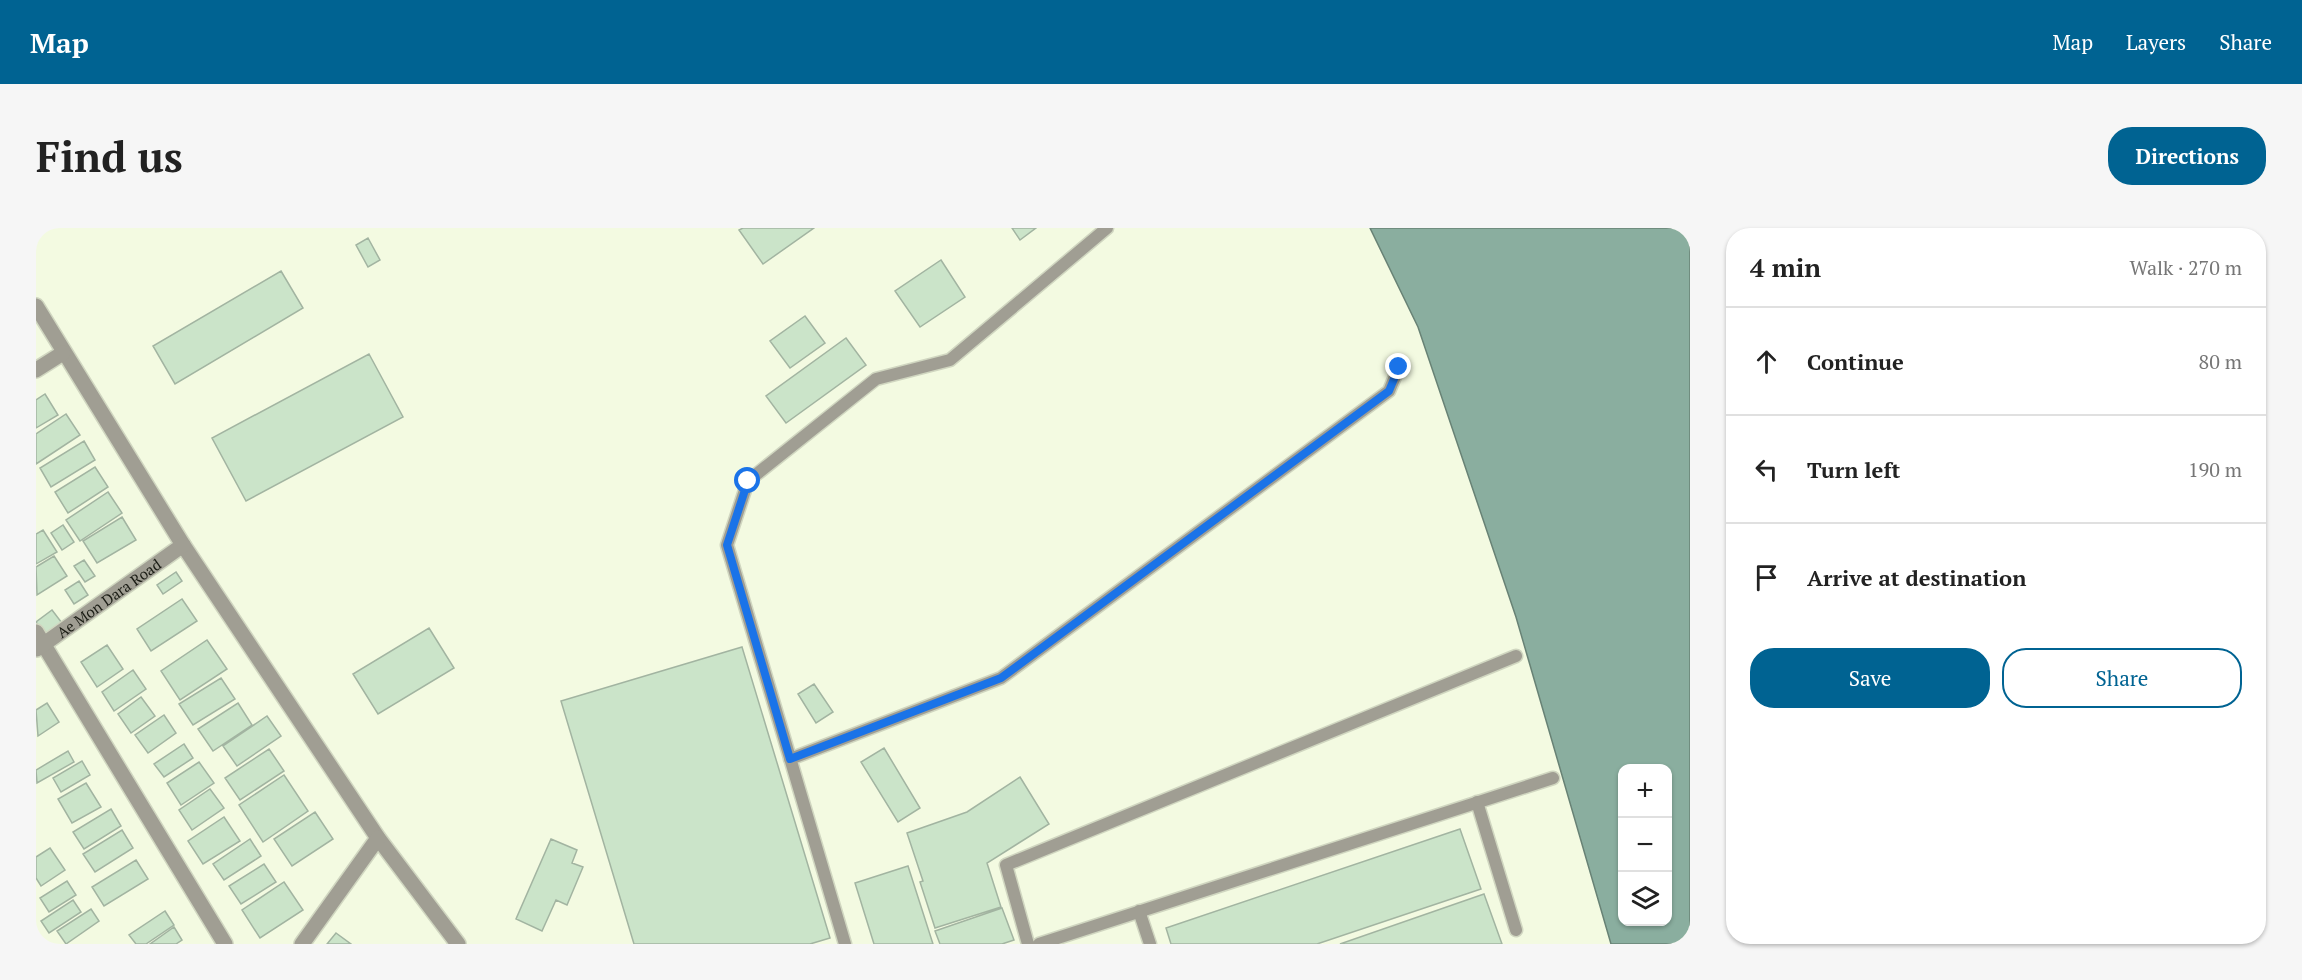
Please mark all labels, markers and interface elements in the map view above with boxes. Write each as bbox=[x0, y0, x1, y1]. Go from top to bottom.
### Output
text: Map bbox=[30, 24, 89, 61]
text: Map bbox=[2052, 28, 2093, 56]
text: Layers bbox=[2126, 28, 2186, 56]
text: Share bbox=[2219, 28, 2272, 56]
button: Directions bbox=[2108, 127, 2266, 185]
text: Find us bbox=[36, 128, 183, 184]
text: 4 min bbox=[1750, 250, 1821, 284]
text: Walk · 270 m bbox=[2130, 254, 2242, 281]
icon: ahead bbox=[1750, 345, 1783, 378]
text: Continue bbox=[1807, 347, 1904, 376]
text: 80 m bbox=[2199, 348, 2242, 375]
route end bbox=[1385, 353, 1411, 379]
icon: left bbox=[1750, 453, 1783, 486]
text: Turn left bbox=[1807, 455, 1900, 484]
text: 190 m bbox=[2188, 456, 2242, 483]
route start bbox=[734, 467, 760, 493]
street label: Ae Mon Dara Road bbox=[53, 554, 165, 642]
icon: arrive bbox=[1750, 561, 1783, 594]
text: Arrive at destination bbox=[1807, 563, 2026, 592]
button: Save bbox=[1750, 648, 1990, 708]
button: Share bbox=[2002, 648, 2242, 708]
map controls bbox=[1618, 764, 1672, 926]
button: + bbox=[1618, 764, 1672, 818]
button: − bbox=[1618, 818, 1672, 872]
button: layers bbox=[1618, 872, 1672, 926]

